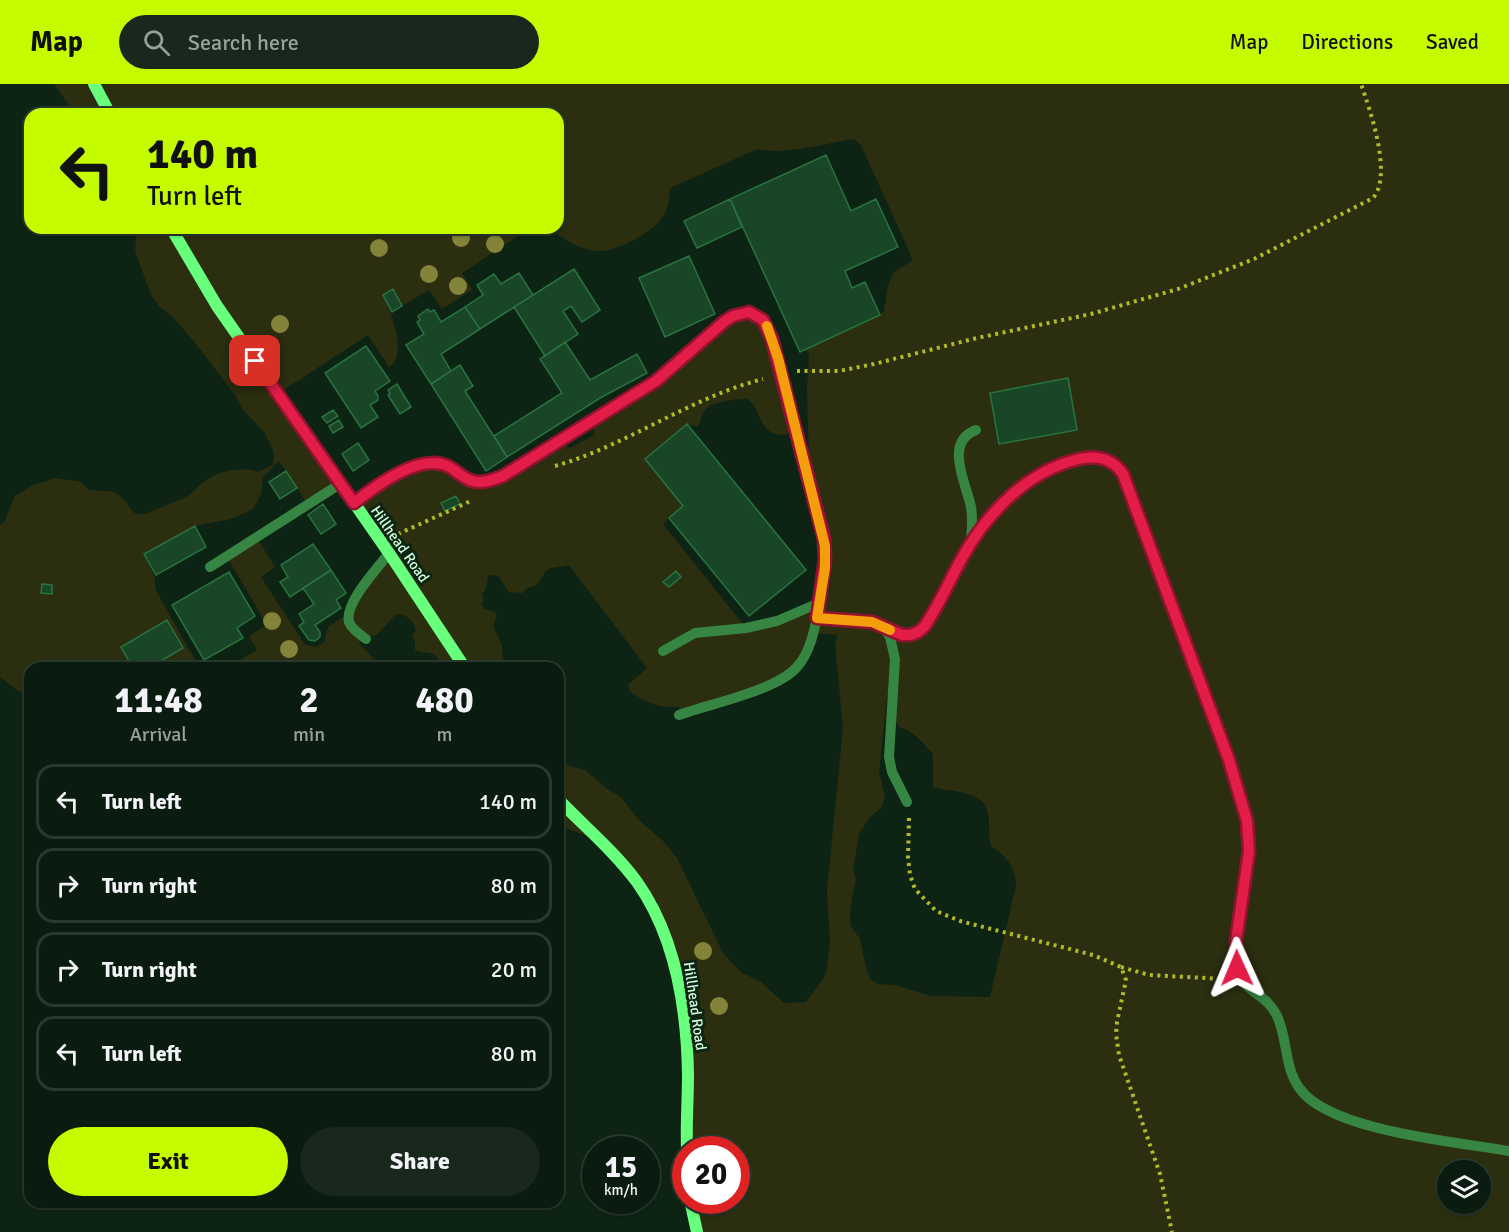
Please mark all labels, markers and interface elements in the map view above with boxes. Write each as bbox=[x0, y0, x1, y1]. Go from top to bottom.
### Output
search box bbox=[119, 15, 539, 69]
text: Map bbox=[30, 25, 83, 59]
icon: search bbox=[140, 26, 173, 59]
text: Search here bbox=[188, 29, 299, 56]
text: Map bbox=[1230, 29, 1268, 55]
text: Directions bbox=[1301, 29, 1393, 55]
text: Saved bbox=[1426, 29, 1479, 55]
text: 140 m bbox=[147, 129, 258, 180]
icon: left bbox=[48, 132, 126, 210]
text: Turn left bbox=[147, 180, 242, 213]
pin bbox=[229, 335, 280, 386]
icon: arrive bbox=[238, 344, 271, 377]
street label: Hillhead Road bbox=[367, 502, 433, 586]
text: 11:48 bbox=[114, 678, 203, 723]
text: 2 bbox=[299, 678, 319, 723]
text: 480 bbox=[415, 678, 474, 723]
text: Arrival bbox=[130, 722, 187, 747]
text: min bbox=[293, 722, 325, 747]
text: m bbox=[437, 722, 453, 747]
icon: left bbox=[51, 785, 84, 818]
text: Turn left bbox=[102, 788, 182, 815]
text: 140 m bbox=[479, 788, 537, 815]
icon: right bbox=[51, 869, 84, 902]
text: Turn right bbox=[102, 872, 197, 899]
text: 80 m bbox=[491, 872, 537, 899]
position arrow bbox=[1205, 936, 1269, 1000]
icon: right bbox=[51, 953, 84, 986]
text: Turn right bbox=[102, 956, 197, 983]
text: 20 m bbox=[491, 956, 537, 983]
street label: Hillhead Road bbox=[680, 960, 710, 1052]
icon: left bbox=[51, 1037, 84, 1070]
text: Turn left bbox=[102, 1040, 182, 1067]
text: 80 m bbox=[491, 1040, 537, 1067]
button: Exit bbox=[48, 1127, 288, 1196]
button: Share bbox=[300, 1127, 540, 1196]
speed limit sign: 20 bbox=[672, 1136, 750, 1214]
text: 15 bbox=[605, 1149, 637, 1186]
map controls bbox=[1437, 1160, 1491, 1214]
button: layers bbox=[1437, 1160, 1491, 1214]
text: km/h bbox=[604, 1181, 638, 1199]

